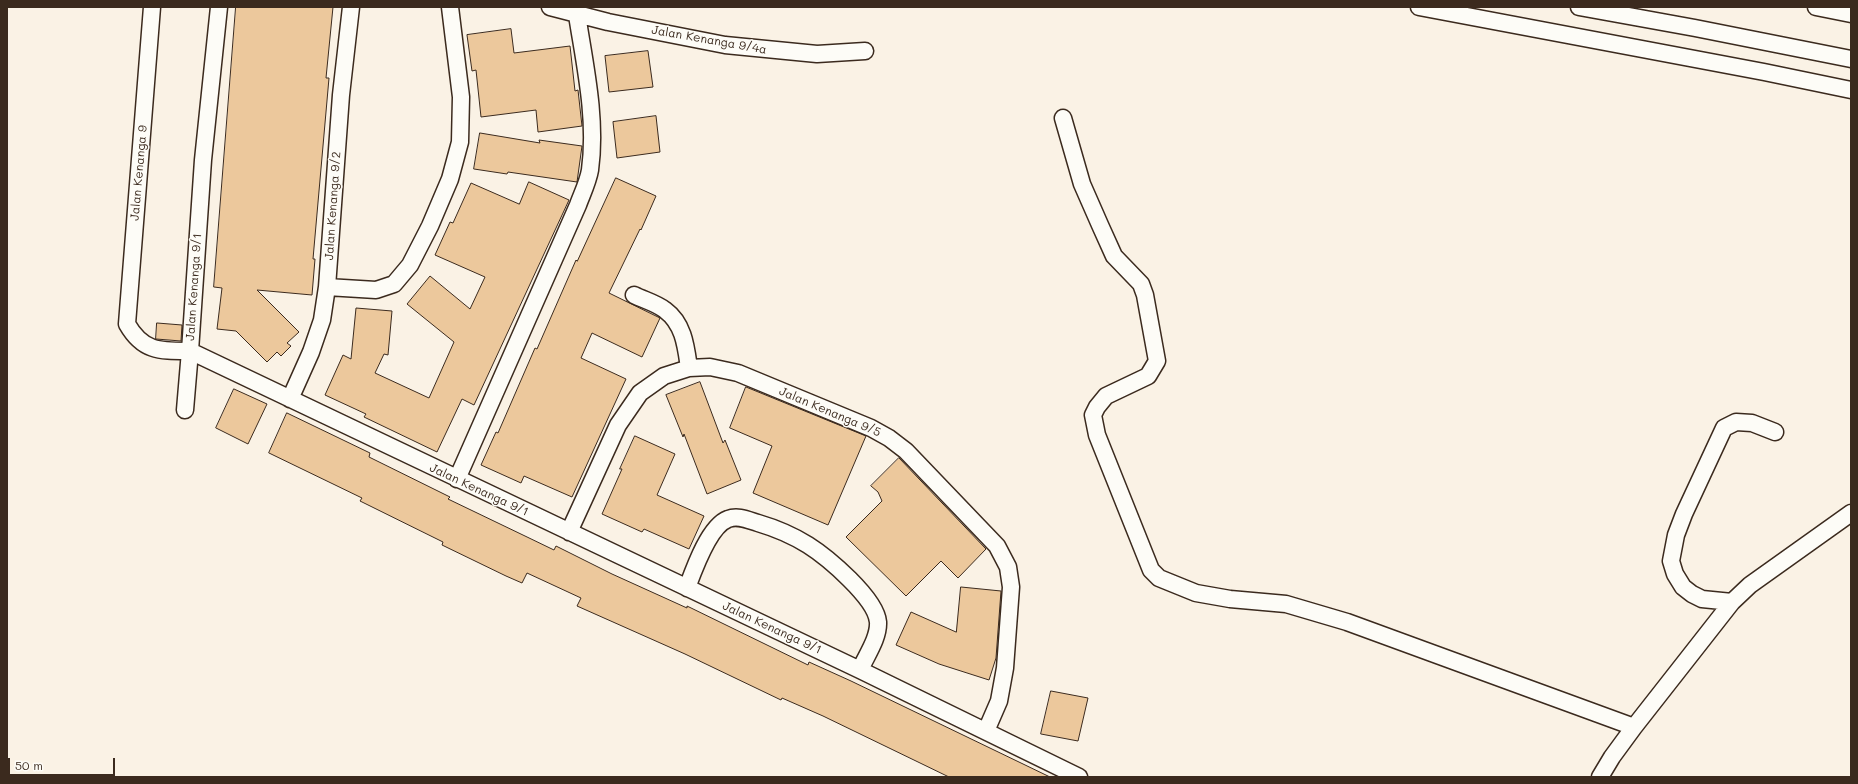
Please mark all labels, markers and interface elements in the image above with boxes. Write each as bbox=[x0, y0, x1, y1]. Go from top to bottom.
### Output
street label: Jalan Kenanga 9/4a bbox=[650, 23, 768, 57]
street label: Jalan Kenanga 9 bbox=[128, 125, 150, 221]
street label: Jalan Kenanga 9/2 bbox=[322, 151, 344, 261]
street label: Jalan Kenanga 9/1 bbox=[183, 233, 205, 341]
street label: Jalan Kenanga 9/5 bbox=[777, 384, 883, 440]
street label: Jalan Kenanga 9/1 bbox=[427, 461, 531, 519]
street label: Jalan Kenanga 9/1 bbox=[720, 599, 824, 657]
scale bar bbox=[10, 750, 117, 776]
text: 50 m bbox=[15, 757, 43, 773]

